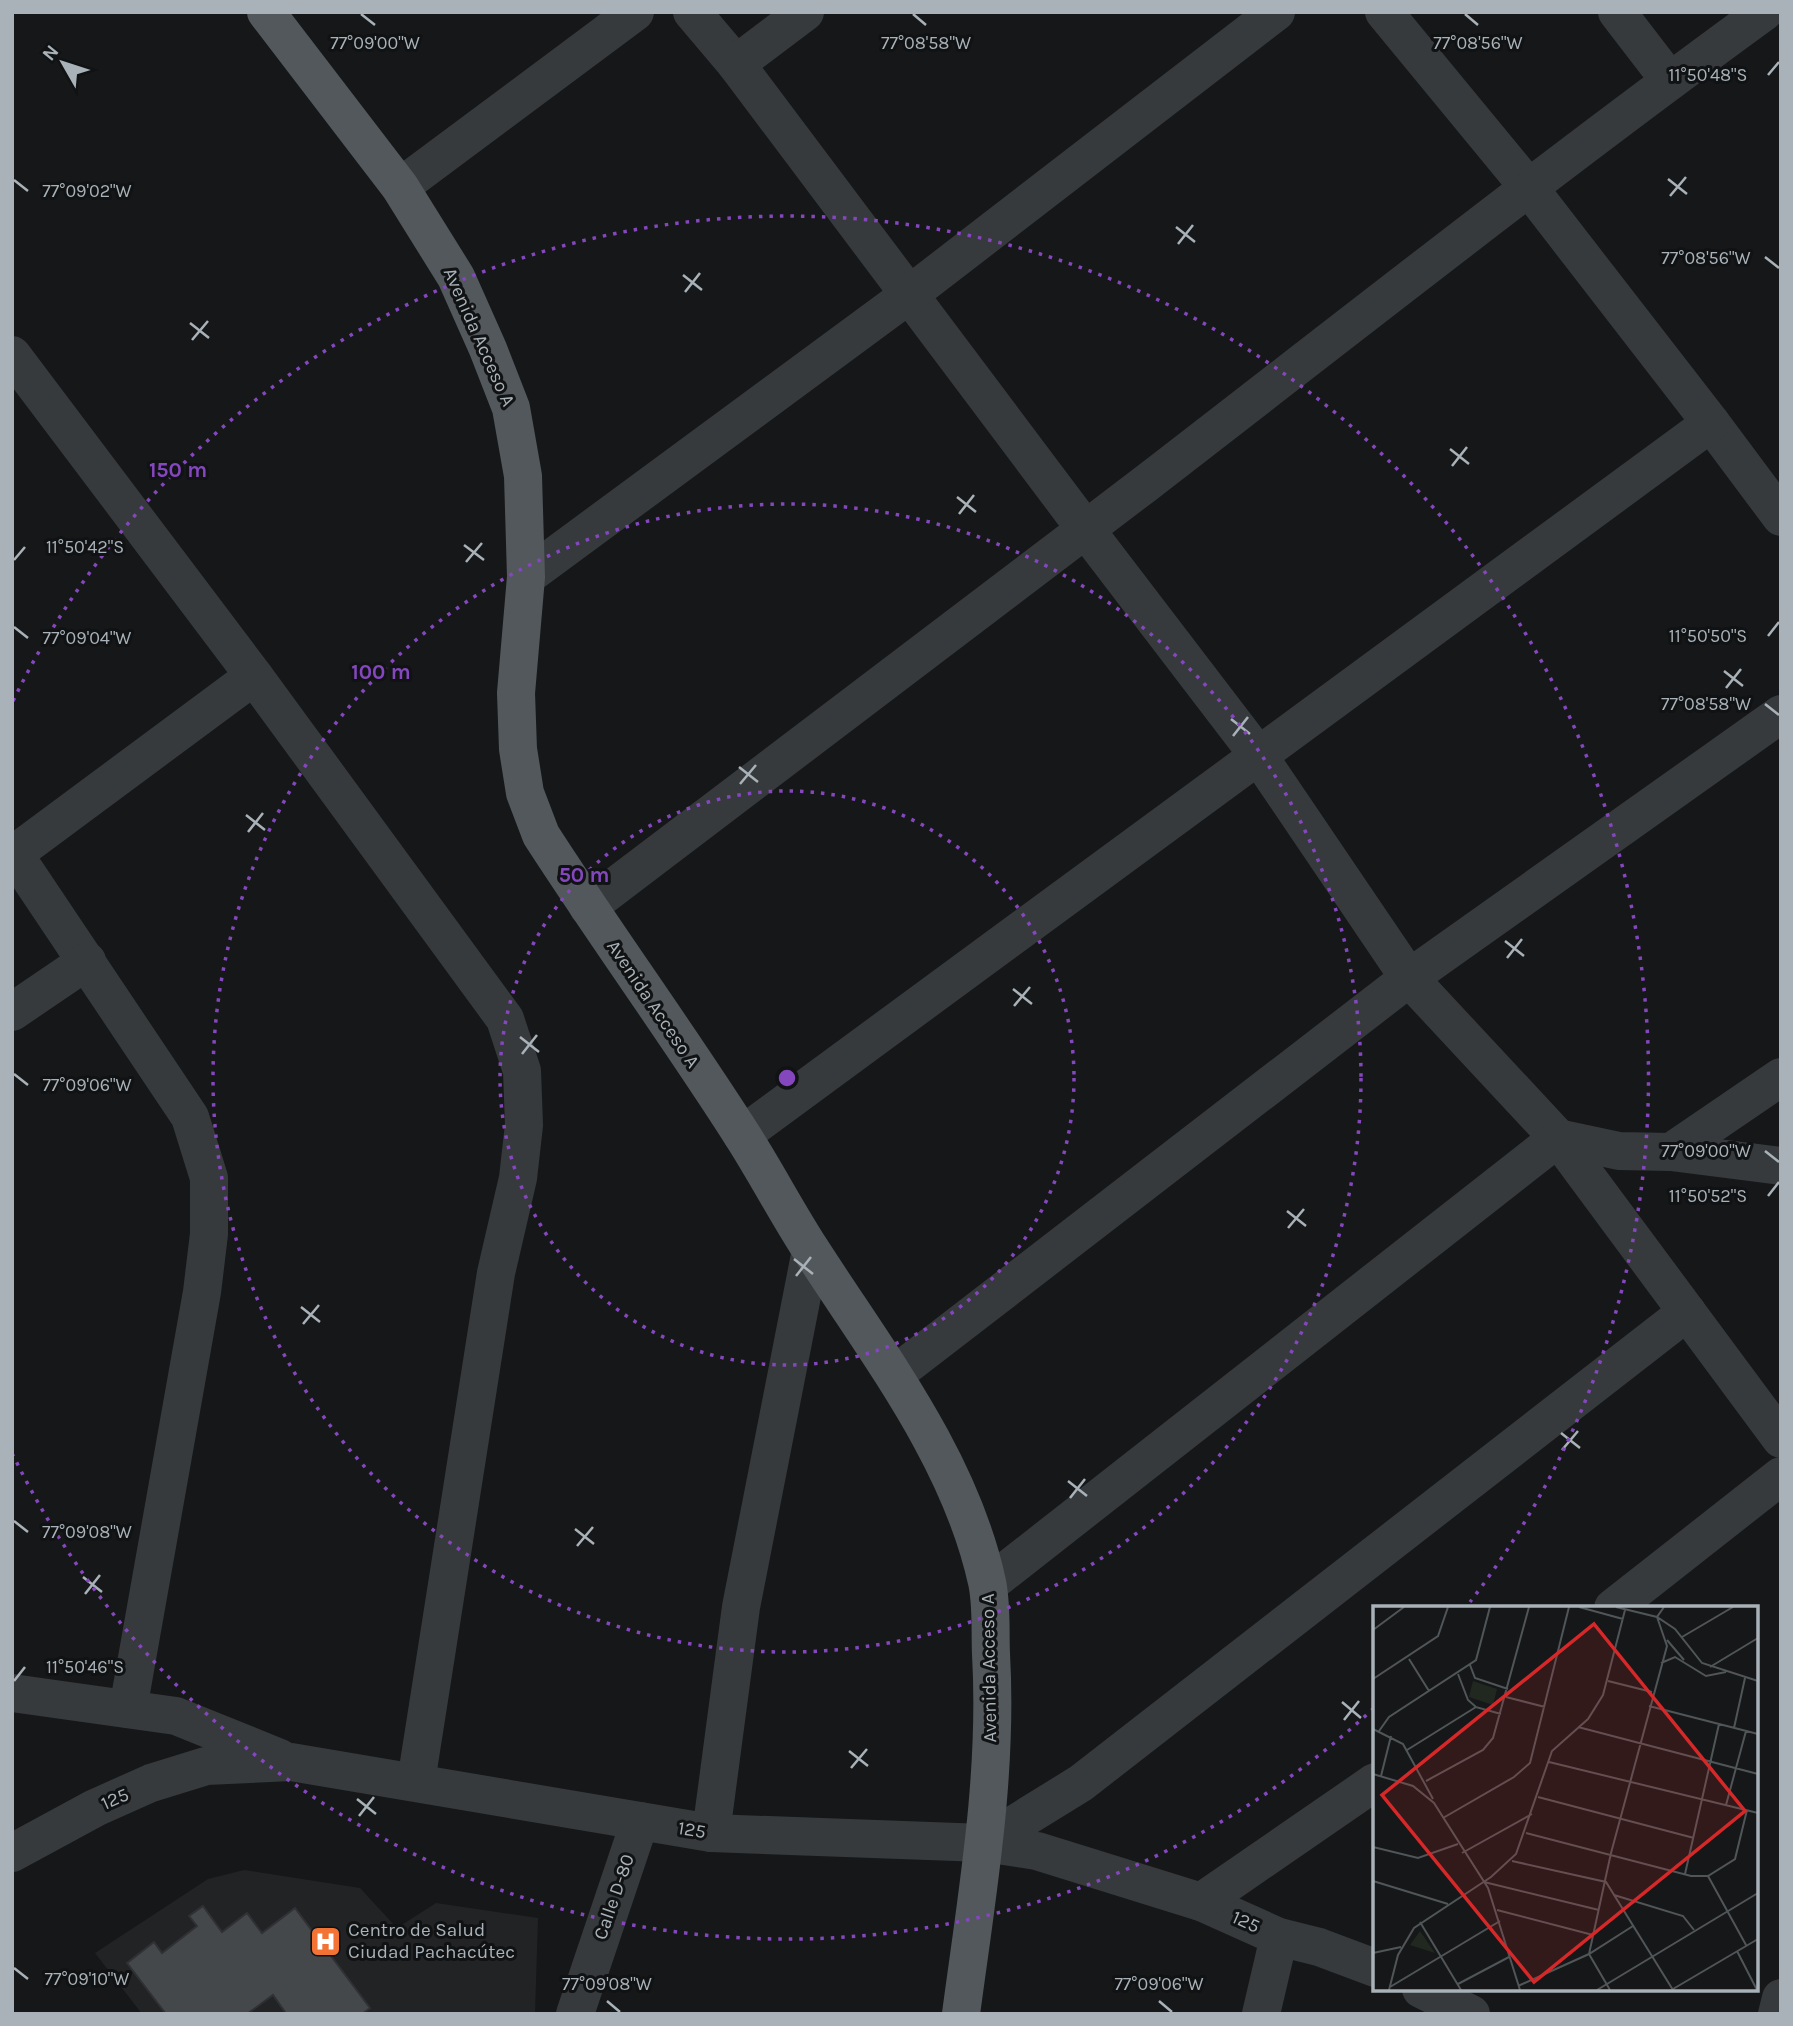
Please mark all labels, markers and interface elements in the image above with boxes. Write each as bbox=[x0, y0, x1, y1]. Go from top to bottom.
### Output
north arrow bbox=[28, 28, 98, 98]
text: 77°09'00"W bbox=[330, 32, 420, 54]
text: 77°08'58"W bbox=[881, 32, 971, 54]
text: 77°08'56"W bbox=[1433, 32, 1523, 54]
text: N bbox=[38, 41, 63, 65]
text: 11°50'48"S bbox=[1669, 64, 1747, 86]
text: 77°09'02"W bbox=[42, 180, 132, 202]
text: 77°08'56"W bbox=[1661, 247, 1751, 269]
street label: Avenida Acceso A bbox=[439, 264, 519, 410]
text: 150 m bbox=[149, 458, 207, 482]
text: 11°50'42"S bbox=[46, 536, 124, 558]
text: 11°50'50"S bbox=[1669, 625, 1747, 647]
text: 77°09'04"W bbox=[43, 627, 131, 649]
text: 100 m bbox=[351, 660, 411, 684]
text: 77°08'58"W bbox=[1661, 693, 1751, 715]
text: 50 m bbox=[559, 863, 609, 887]
street label: Avenida Acceso A bbox=[602, 936, 704, 1072]
centre of rings bbox=[775, 1066, 799, 1090]
text: 77°09'06"W bbox=[42, 1074, 132, 1096]
text: 77°09'00"W bbox=[1661, 1140, 1751, 1162]
text: 11°50'52"S bbox=[1669, 1185, 1747, 1207]
text: 77°09'08"W bbox=[42, 1521, 132, 1543]
street label: Avenida Acceso A bbox=[977, 1593, 1001, 1743]
inset map bbox=[1373, 1606, 1758, 1991]
text: 11°50'46"S bbox=[46, 1656, 124, 1678]
street label: 125 bbox=[98, 1783, 132, 1815]
street label: 125 bbox=[676, 1817, 708, 1843]
street label: Calle D-80 bbox=[589, 1851, 639, 1943]
street label: 125 bbox=[1229, 1906, 1263, 1938]
place label: Centro de Salud Ciudad Pachacútec bbox=[348, 1919, 515, 1963]
hospital icon: Centro de Salud Ciudad Pachacútec bbox=[308, 1924, 342, 1958]
text: 77°09'10"W bbox=[45, 1968, 129, 1990]
text: 77°09'08"W bbox=[562, 1973, 652, 1995]
text: 77°09'06"W bbox=[1114, 1973, 1204, 1995]

